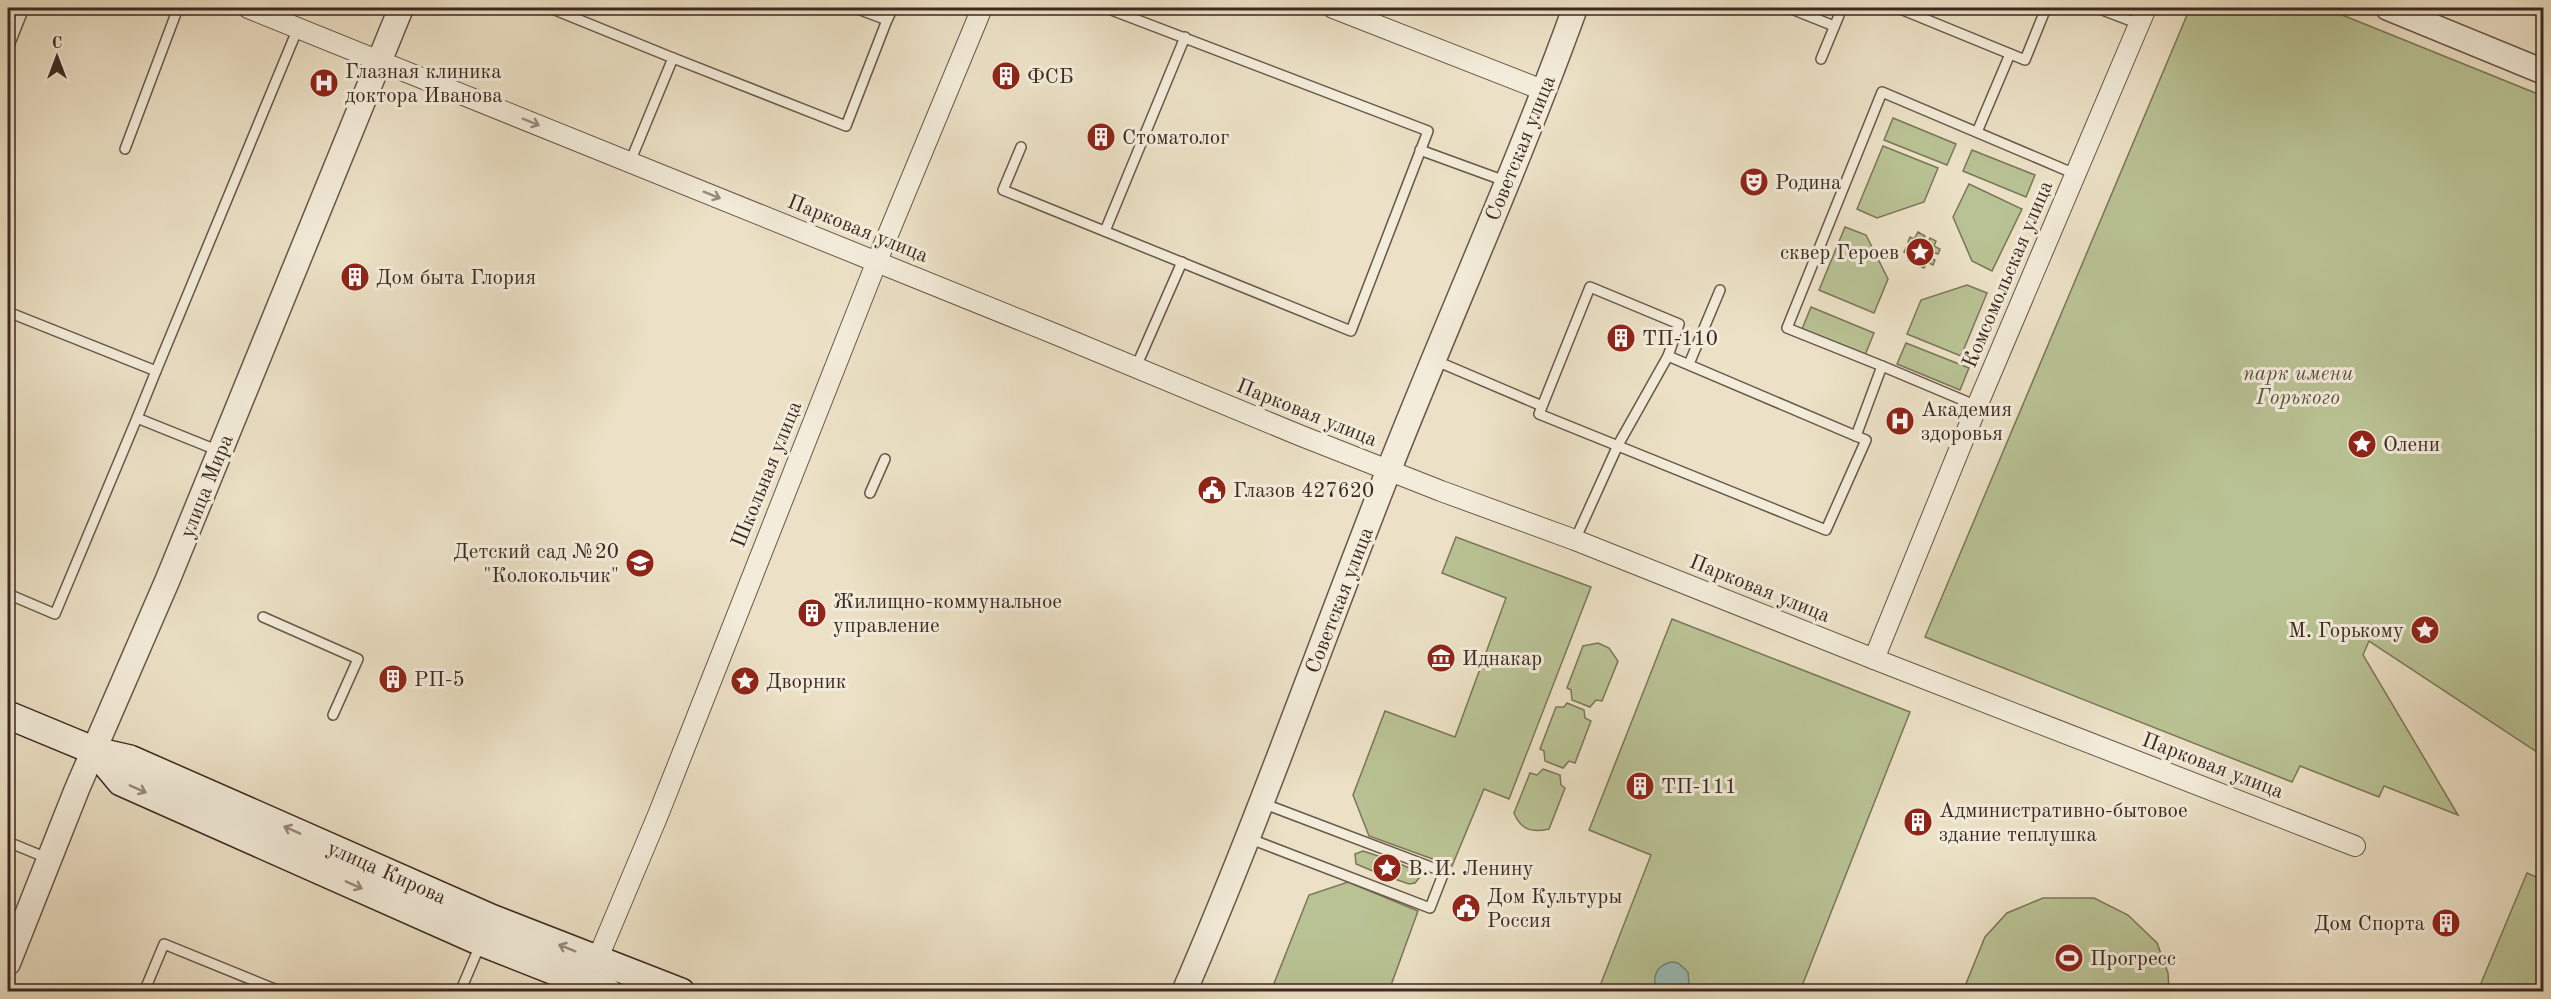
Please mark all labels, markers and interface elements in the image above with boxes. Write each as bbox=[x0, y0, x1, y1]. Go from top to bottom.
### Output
north arrow bbox=[27, 27, 87, 87]
text: С bbox=[52, 36, 62, 52]
building icon: ФСБ bbox=[990, 60, 1022, 92]
place label: Глазная клиника доктора Иванова bbox=[345, 62, 503, 107]
hospital icon: Глазная клиника доктора Иванова bbox=[308, 67, 340, 99]
place label: ФСБ bbox=[1027, 67, 1074, 88]
street label: Советская улица bbox=[1483, 73, 1560, 224]
one-way arrow bbox=[521, 118, 539, 129]
building icon: Стоматолог bbox=[1085, 121, 1117, 153]
place label: Стоматолог bbox=[1122, 128, 1229, 149]
theatre icon: Родина bbox=[1738, 166, 1770, 198]
place label: Родина bbox=[1775, 173, 1841, 194]
street label: Комсомольская улица bbox=[1959, 178, 2057, 371]
one-way arrow bbox=[702, 190, 720, 201]
street label: Парковая улица bbox=[784, 192, 931, 267]
place icon: сквер Героев bbox=[1904, 236, 1936, 268]
place label: сквер Героев bbox=[1780, 243, 1899, 264]
building icon: Дом быта Глория bbox=[339, 261, 371, 293]
place label: Дом быта Глория bbox=[376, 268, 536, 289]
building icon: ТП-110 bbox=[1605, 322, 1637, 354]
place label: ТП-110 bbox=[1642, 329, 1718, 350]
park label: парк имени Горького bbox=[2243, 364, 2353, 409]
street label: Парковая улица bbox=[1233, 376, 1380, 451]
street label: Школьная улица bbox=[728, 398, 806, 551]
place label: Академия здоровья bbox=[1921, 400, 2012, 445]
hospital icon: Академия здоровья bbox=[1884, 405, 1916, 437]
place icon: Олени bbox=[2346, 428, 2378, 460]
street label: улица Мира bbox=[177, 432, 238, 541]
place label: Олени bbox=[2383, 435, 2440, 456]
public building icon: Глазов 427620 bbox=[1196, 474, 1228, 506]
place label: Глазов 427620 bbox=[1233, 481, 1374, 502]
street label: Советская улица bbox=[1303, 525, 1378, 677]
place label: Детский сад №20 "Колокольчик" bbox=[453, 542, 619, 587]
school or university icon: Детский сад №20 "Колокольчик" bbox=[624, 547, 656, 579]
street label: Парковая улица bbox=[1686, 552, 1833, 627]
place label: Жилищно-коммунальное управление bbox=[833, 592, 1062, 637]
building icon: Жилищно-коммунальное управление bbox=[796, 597, 828, 629]
place icon: М. Горькому bbox=[2409, 614, 2441, 646]
place label: М. Горькому bbox=[2288, 621, 2404, 642]
museum icon: Иднакар bbox=[1425, 642, 1457, 674]
place label: Иднакар bbox=[1462, 649, 1542, 670]
building icon: РП-5 bbox=[377, 663, 409, 695]
place icon: Дворник bbox=[729, 665, 761, 697]
place label: РП-5 bbox=[414, 670, 465, 691]
place label: Дворник bbox=[766, 672, 847, 693]
street label: Парковая улица bbox=[2139, 730, 2286, 803]
building icon: ТП-111 bbox=[1624, 770, 1656, 802]
place label: ТП-111 bbox=[1661, 777, 1737, 798]
one-way arrow bbox=[128, 784, 146, 795]
place label: Административно-бытовое здание теплушка bbox=[1939, 801, 2188, 846]
building icon: Административно-бытовое здание теплушка bbox=[1902, 806, 1934, 838]
one-way arrow bbox=[283, 824, 301, 836]
street label: улица Кирова bbox=[324, 838, 449, 909]
place icon: В. И. Ленину bbox=[1371, 852, 1403, 884]
place label: В. И. Ленину bbox=[1408, 859, 1534, 880]
one-way arrow bbox=[345, 880, 363, 892]
place label: Дом Культуры Россия bbox=[1487, 887, 1622, 932]
public building icon: Дом Культуры Россия bbox=[1450, 892, 1482, 924]
building icon: Дом Спорта bbox=[2430, 907, 2462, 939]
place label: Дом Спорта bbox=[2314, 914, 2425, 935]
one-way arrow bbox=[559, 942, 577, 953]
sports icon: Прогресс bbox=[2053, 942, 2085, 974]
place label: Прогресс bbox=[2090, 949, 2176, 970]

